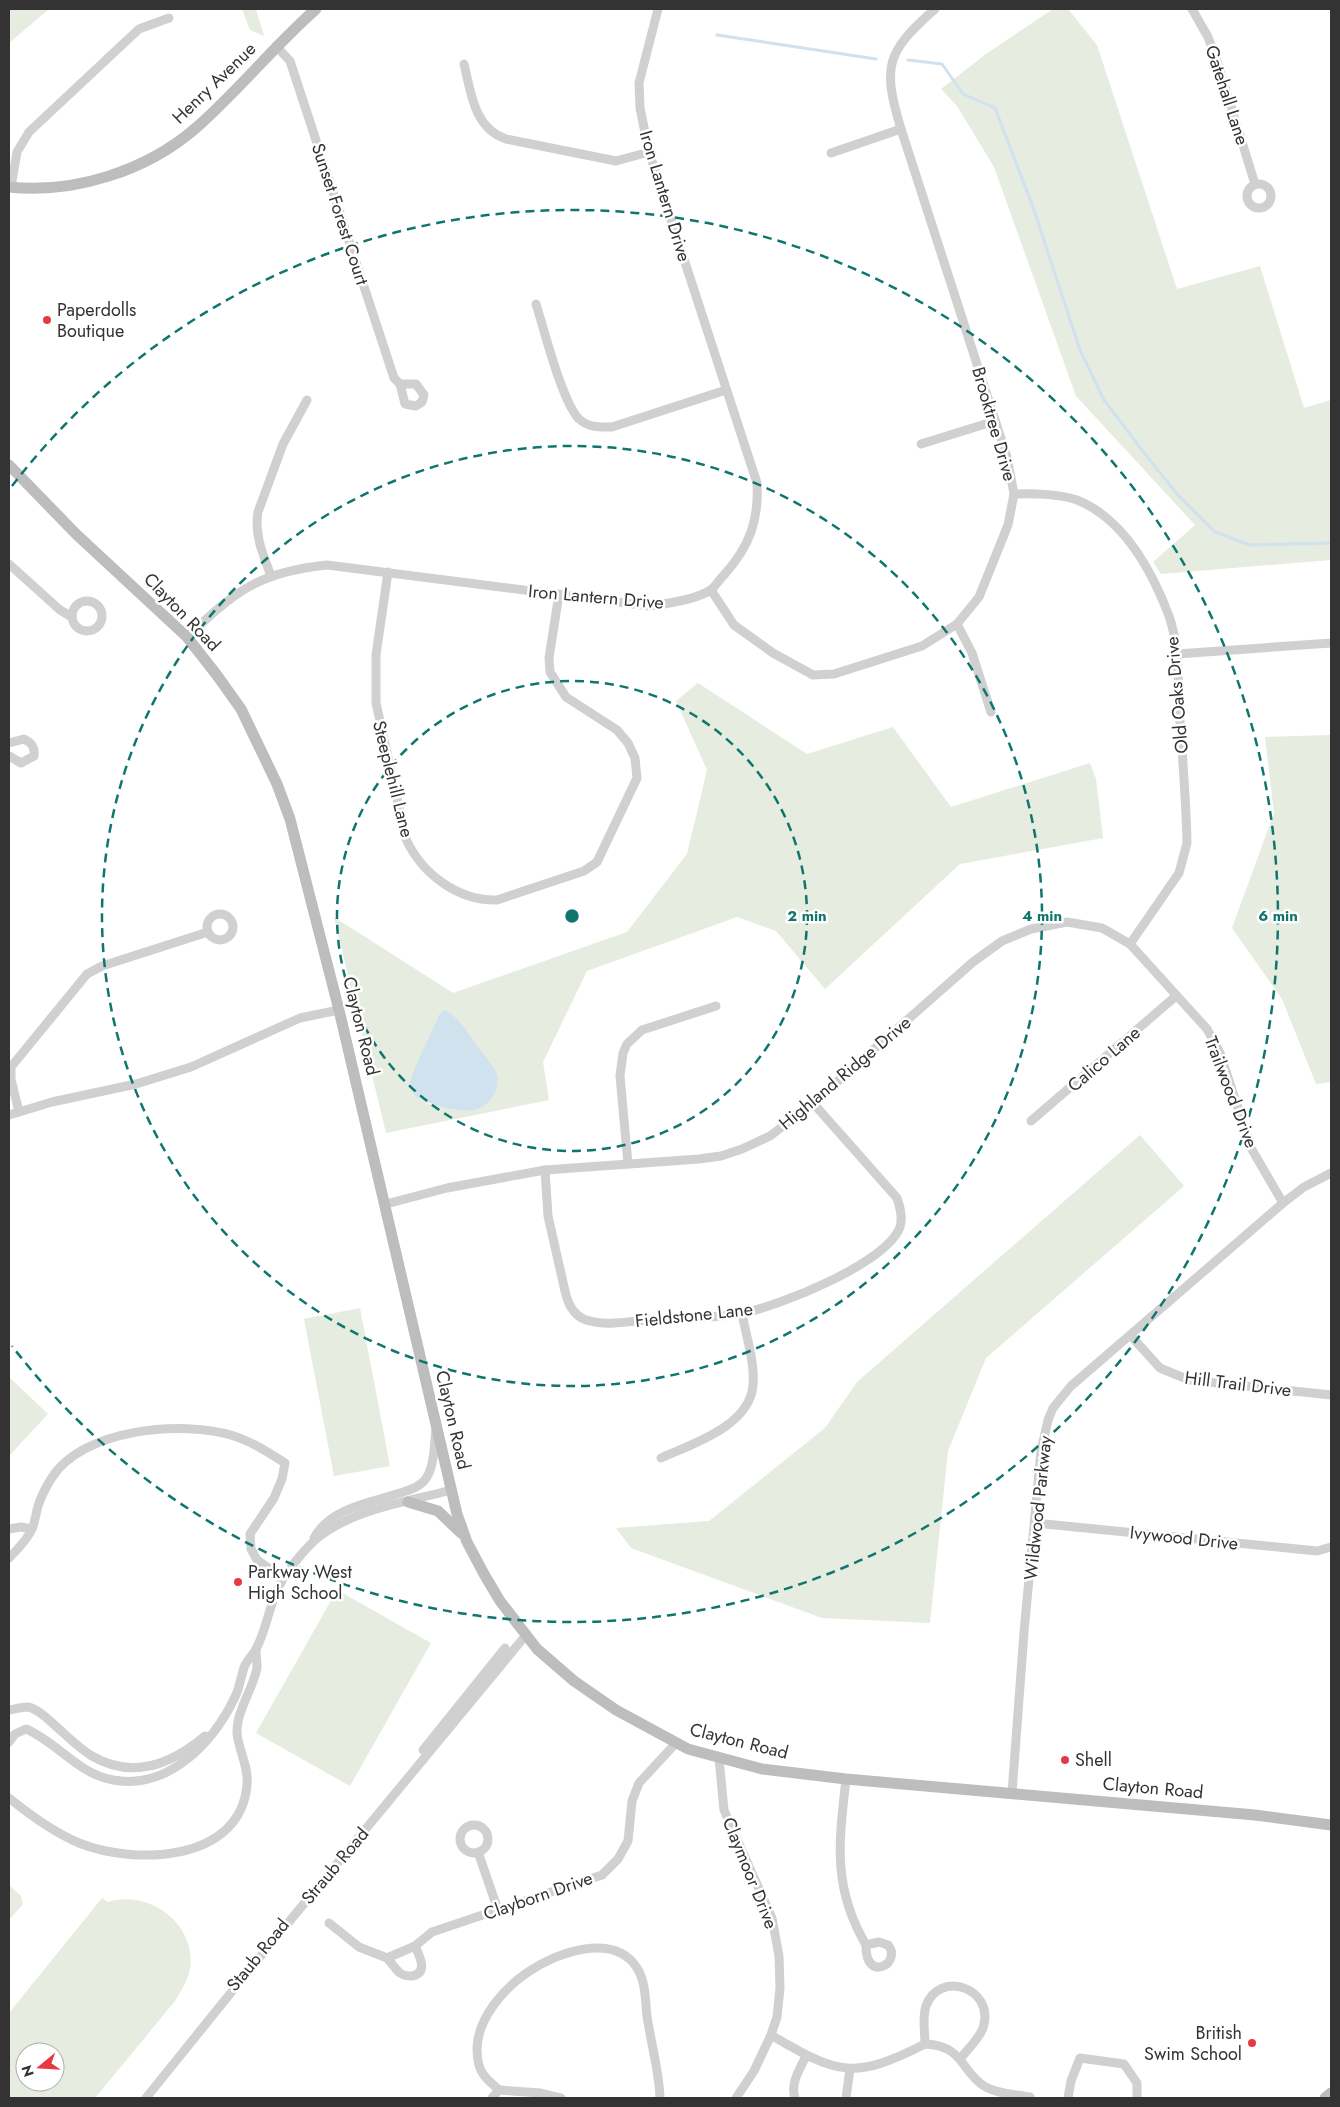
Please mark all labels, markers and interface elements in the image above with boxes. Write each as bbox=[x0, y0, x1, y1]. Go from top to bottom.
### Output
street label: Henry Avenue bbox=[166, 36, 262, 130]
street label: Gatehall Lane bbox=[1199, 42, 1255, 148]
street label: Iron Lantern Drive bbox=[633, 127, 697, 265]
street label: Sunset Forest Court bbox=[305, 140, 375, 289]
place label: Paperdolls Boutique bbox=[57, 297, 136, 344]
marker: Paperdolls Boutique bbox=[41, 314, 53, 326]
street label: Brooktree Drive bbox=[965, 364, 1023, 484]
street label: Clayton Road bbox=[138, 567, 226, 657]
street label: Iron Lantern Drive bbox=[527, 578, 665, 616]
street label: Old Oaks Drive bbox=[1159, 635, 1195, 755]
street label: Steeplehill Lane bbox=[366, 718, 420, 840]
text: 2 min bbox=[787, 905, 827, 927]
text: 4 min bbox=[1022, 905, 1062, 927]
text: 6 min bbox=[1258, 905, 1298, 927]
centre of rings bbox=[563, 907, 581, 925]
street label: Clayton Road bbox=[336, 974, 386, 1078]
street label: Highland Ridge Drive bbox=[773, 1010, 917, 1136]
street label: Calico Lane bbox=[1062, 1020, 1146, 1098]
street label: Trailwood Drive bbox=[1198, 1032, 1264, 1152]
street label: Fieldstone Lane bbox=[634, 1296, 754, 1334]
street label: Hill Trail Drive bbox=[1183, 1365, 1293, 1403]
street label: Clayton Road bbox=[429, 1368, 477, 1472]
street label: Wildwood Parkway bbox=[1017, 1434, 1059, 1582]
street label: Ivywood Drive bbox=[1129, 1519, 1239, 1557]
place label: Parkway West High School bbox=[248, 1559, 352, 1606]
marker: Parkway West High School bbox=[232, 1576, 244, 1588]
street label: Clayton Road bbox=[687, 1716, 791, 1766]
place label: Shell bbox=[1075, 1747, 1112, 1773]
marker: Shell bbox=[1059, 1754, 1071, 1766]
street label: Clayton Road bbox=[1102, 1771, 1204, 1805]
street label: Claymoor Drive bbox=[716, 1813, 784, 1933]
street label: Straub Road bbox=[295, 1822, 375, 1910]
street label: Clayborn Drive bbox=[480, 1865, 596, 1927]
street label: Staub Road bbox=[221, 1913, 295, 1997]
place label: British Swim School bbox=[1144, 2020, 1242, 2067]
marker: British Swim School bbox=[1246, 2037, 1258, 2049]
north arrow bbox=[15, 2042, 65, 2092]
text: N bbox=[16, 2063, 39, 2079]

